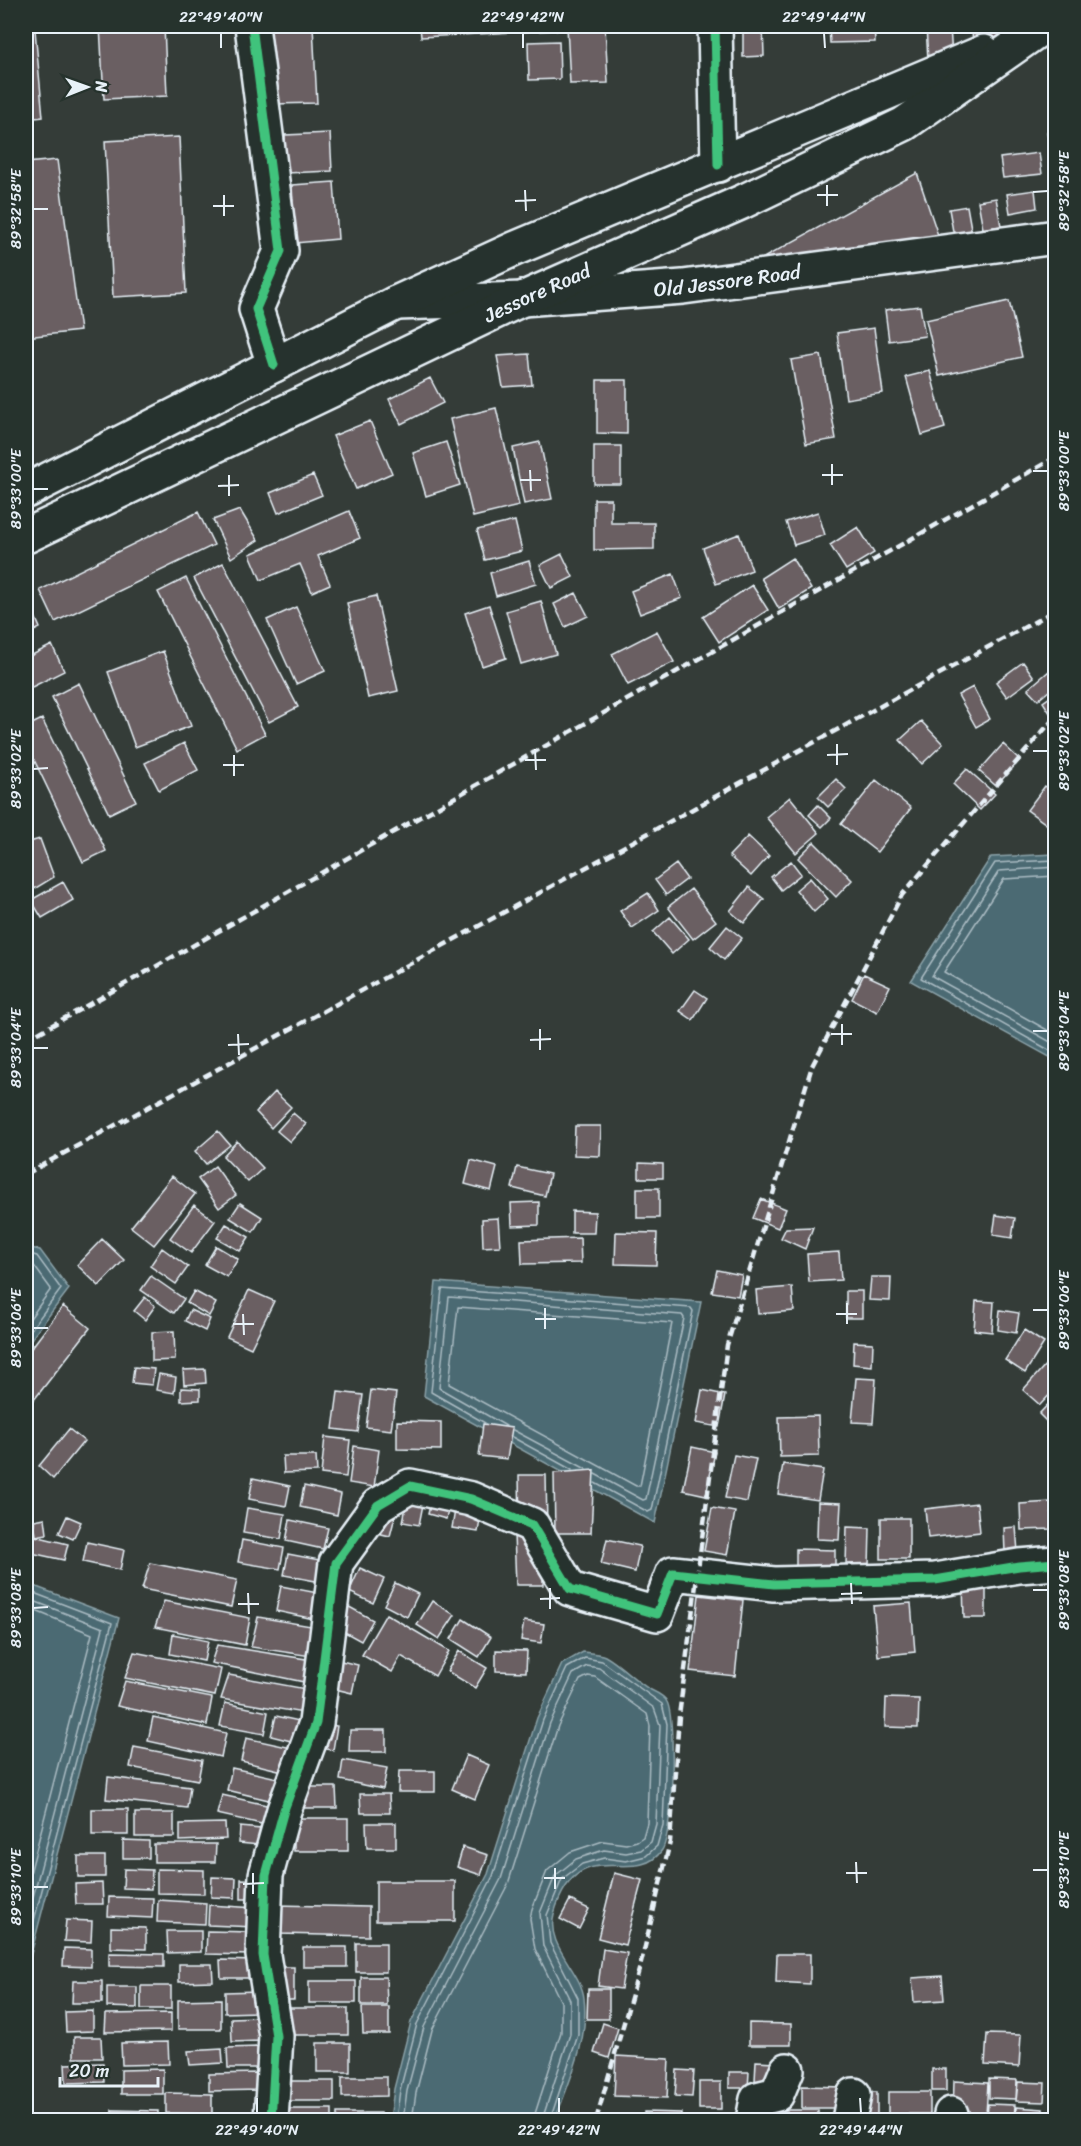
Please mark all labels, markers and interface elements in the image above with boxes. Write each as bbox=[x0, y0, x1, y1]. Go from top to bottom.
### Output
text: 22°49'40"N bbox=[179, 4, 263, 30]
text: 22°49'42"N bbox=[482, 4, 565, 30]
text: 22°49'44"N bbox=[782, 4, 866, 30]
north arrow bbox=[57, 57, 117, 117]
text: N bbox=[87, 80, 116, 93]
text: 89°32'58"E bbox=[1051, 149, 1077, 231]
text: 89°32'58"E bbox=[3, 167, 29, 249]
street label: Jessore Road bbox=[477, 253, 598, 333]
street label: Old Jessore Road bbox=[652, 254, 804, 307]
text: 89°33'00"E bbox=[1051, 429, 1077, 511]
text: 89°33'00"E bbox=[3, 447, 29, 529]
text: 89°33'02"E bbox=[1051, 710, 1077, 791]
text: 89°33'02"E bbox=[3, 728, 29, 809]
text: 89°33'04"E bbox=[1051, 989, 1077, 1071]
text: 89°33'04"E bbox=[3, 1006, 29, 1088]
text: 89°33'06"E bbox=[1051, 1269, 1077, 1350]
text: 89°33'06"E bbox=[3, 1287, 29, 1368]
text: 89°33'08"E bbox=[1051, 1548, 1077, 1630]
text: 89°33'08"E bbox=[3, 1566, 29, 1648]
text: 89°33'10"E bbox=[1051, 1830, 1077, 1909]
text: 89°33'10"E bbox=[3, 1847, 29, 1926]
scale bar bbox=[60, 2050, 158, 2088]
text: 20 m bbox=[69, 2055, 109, 2087]
text: 22°49'40"N bbox=[215, 2117, 299, 2143]
text: 22°49'42"N bbox=[518, 2117, 601, 2143]
text: 22°49'44"N bbox=[819, 2117, 903, 2143]

